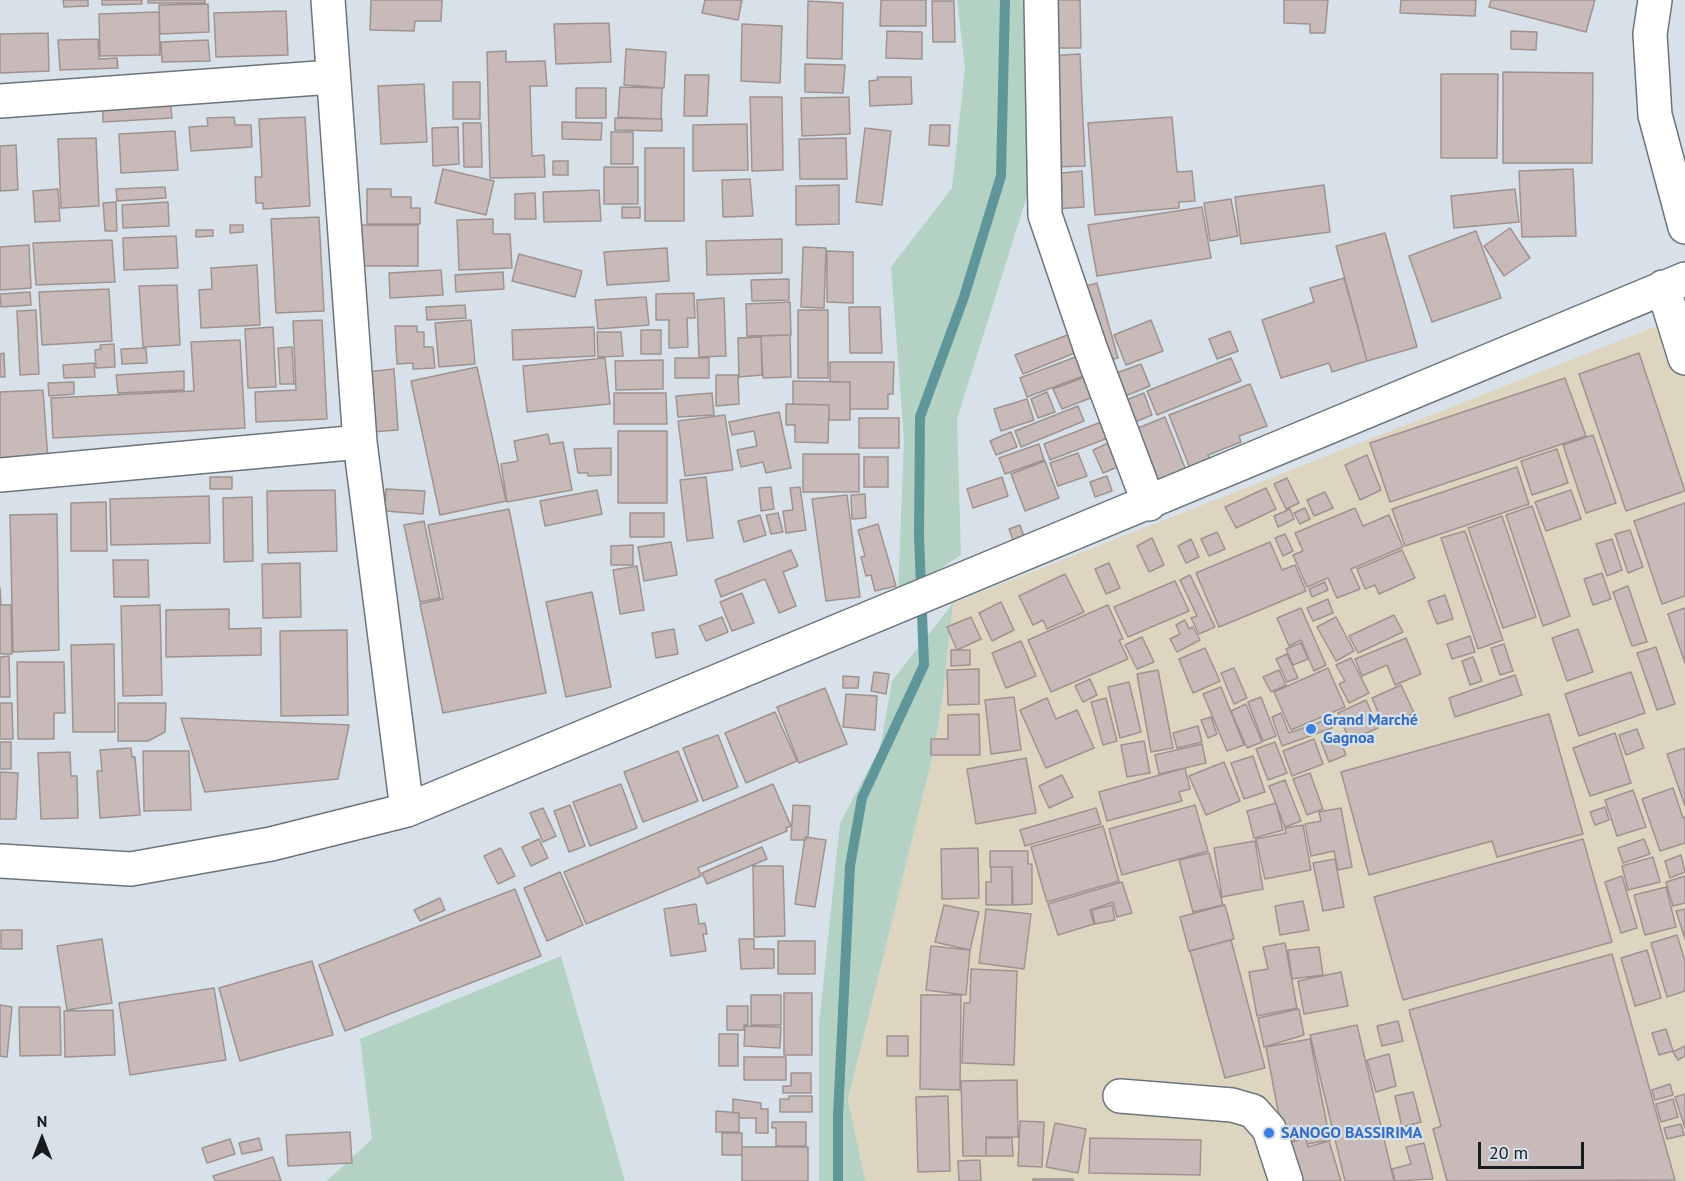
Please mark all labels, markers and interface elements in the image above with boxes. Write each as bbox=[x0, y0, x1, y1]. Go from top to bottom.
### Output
place label: Grand Marché Gagnoa bbox=[1323, 710, 1418, 748]
marker: Grand Marché Gagnoa bbox=[1304, 722, 1318, 736]
north arrow bbox=[12, 1109, 72, 1169]
text: N bbox=[37, 1111, 47, 1131]
place label: SANOGO BASSIRIMA bbox=[1281, 1123, 1422, 1143]
marker: SANOGO BASSIRIMA bbox=[1262, 1126, 1276, 1140]
scale bar bbox=[1481, 1130, 1588, 1168]
text: 20 m bbox=[1489, 1141, 1528, 1164]

